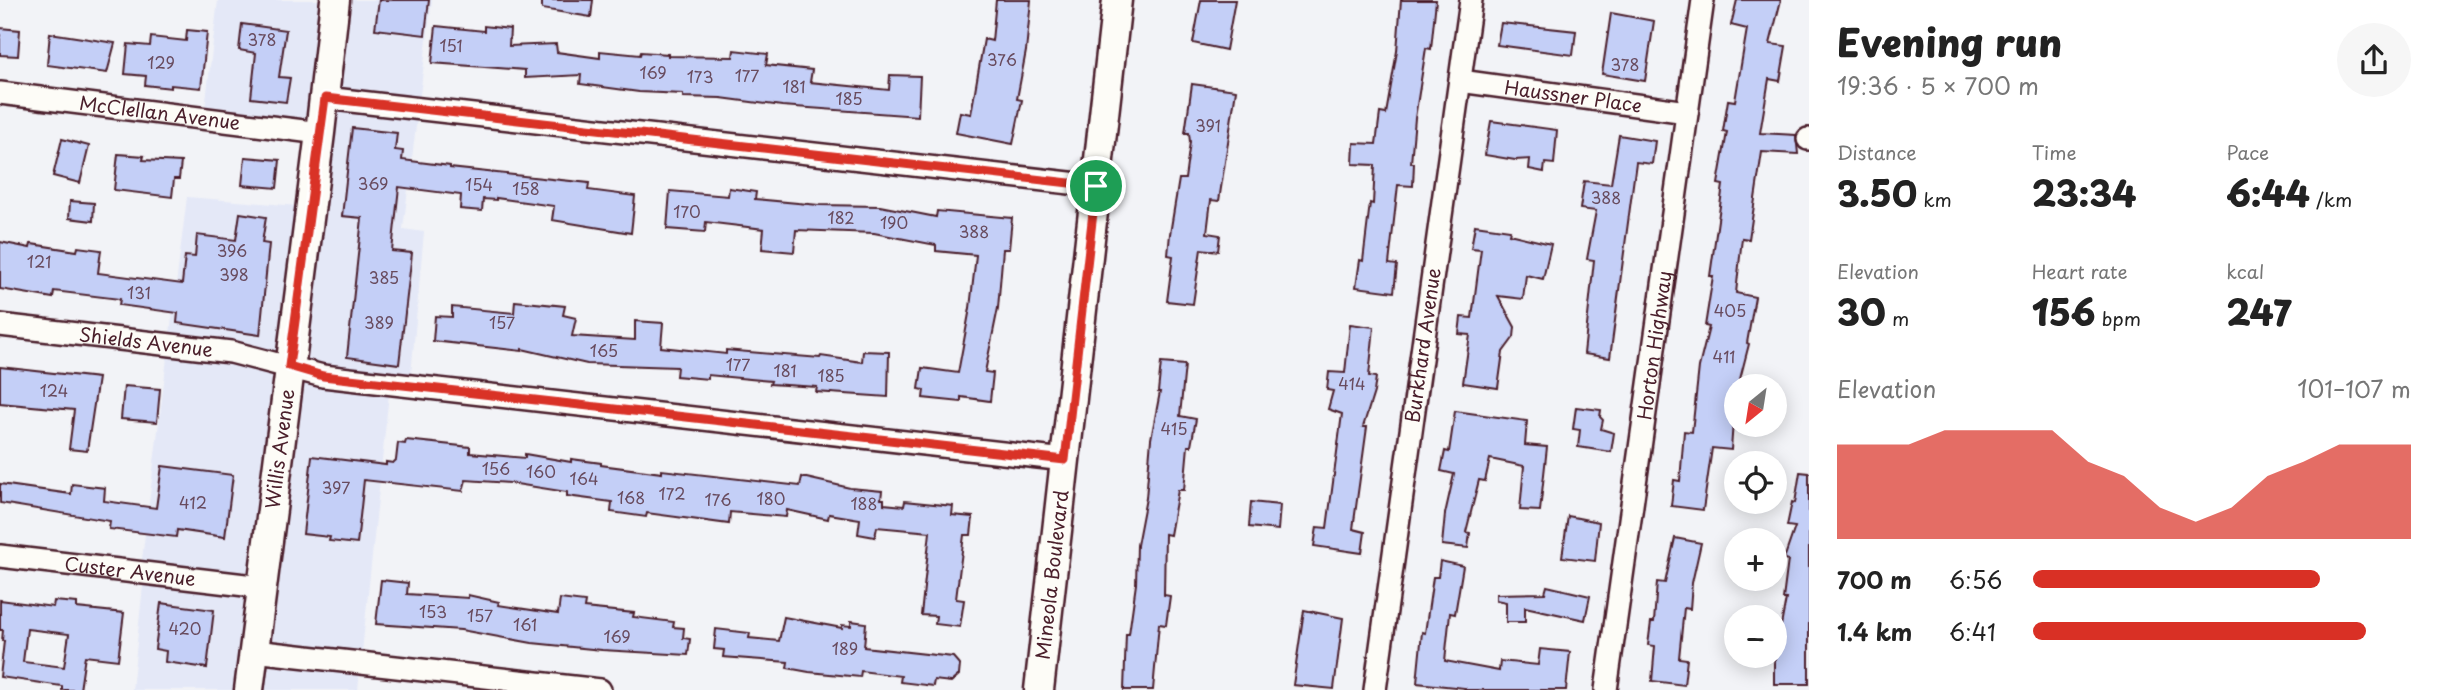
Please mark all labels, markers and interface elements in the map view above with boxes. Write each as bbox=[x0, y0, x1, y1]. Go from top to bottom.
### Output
text: Evening run bbox=[1837, 13, 2062, 70]
button: share bbox=[2337, 23, 2411, 97]
house number: 378 bbox=[248, 27, 276, 51]
house number: 151 bbox=[439, 33, 463, 57]
house number: 376 bbox=[987, 47, 1017, 71]
house number: 129 bbox=[147, 50, 175, 74]
house number: 378 bbox=[1611, 52, 1639, 76]
house number: 169 bbox=[639, 60, 667, 84]
house number: 177 bbox=[735, 63, 759, 87]
house number: 173 bbox=[687, 64, 713, 88]
text: 19:36 · 5 × 700 m bbox=[1837, 68, 2039, 103]
street label: Haussner Place bbox=[1503, 72, 1644, 119]
house number: 181 bbox=[782, 74, 806, 98]
house number: 185 bbox=[836, 86, 862, 110]
street label: McClellan Avenue bbox=[78, 88, 242, 136]
house number: 391 bbox=[1195, 113, 1221, 137]
text: Distance bbox=[1837, 138, 1917, 166]
text: Time bbox=[2032, 138, 2077, 166]
text: Pace bbox=[2226, 138, 2269, 166]
pin bbox=[1066, 156, 1126, 216]
text: 3.50 bbox=[1837, 166, 1917, 219]
text: 23:34 bbox=[2032, 166, 2136, 219]
text: 6:44 bbox=[2226, 166, 2310, 219]
icon: arrive bbox=[1077, 167, 1115, 205]
house number: 369 bbox=[358, 171, 388, 195]
house number: 154 bbox=[465, 172, 493, 196]
house number: 158 bbox=[512, 176, 540, 200]
house number: 388 bbox=[1591, 185, 1621, 209]
text: km bbox=[1917, 185, 1952, 213]
text: /km bbox=[2310, 185, 2352, 213]
house number: 170 bbox=[673, 199, 701, 223]
house number: 182 bbox=[827, 205, 855, 229]
house number: 190 bbox=[880, 210, 908, 234]
house number: 388 bbox=[959, 219, 989, 243]
house number: 396 bbox=[217, 238, 247, 262]
house number: 121 bbox=[27, 249, 51, 273]
text: Elevation bbox=[1837, 257, 1919, 285]
text: Heart rate bbox=[2032, 257, 2128, 285]
text: kcal bbox=[2226, 257, 2264, 285]
house number: 398 bbox=[219, 262, 249, 286]
house number: 385 bbox=[369, 265, 399, 289]
street label: Burkhard Avenue bbox=[1397, 266, 1447, 425]
street label: Horton Highway bbox=[1629, 269, 1678, 422]
house number: 131 bbox=[127, 280, 151, 304]
text: 30 bbox=[1837, 285, 1886, 338]
text: 156 bbox=[2032, 285, 2096, 338]
text: 247 bbox=[2226, 285, 2292, 338]
house number: 405 bbox=[1714, 298, 1746, 322]
text: m bbox=[1886, 304, 1909, 332]
text: bpm bbox=[2096, 304, 2141, 332]
house number: 389 bbox=[364, 310, 394, 334]
house number: 157 bbox=[489, 310, 515, 334]
street label: Shields Avenue bbox=[78, 319, 215, 363]
house number: 165 bbox=[590, 338, 618, 362]
house number: 411 bbox=[1713, 344, 1735, 368]
house number: 177 bbox=[726, 352, 750, 376]
house number: 181 bbox=[773, 358, 797, 382]
house number: 185 bbox=[818, 363, 844, 387]
house number: 414 bbox=[1338, 371, 1366, 395]
text: Elevation bbox=[1837, 371, 1936, 406]
text: 101–107 m bbox=[2297, 371, 2411, 406]
north arrow bbox=[1724, 374, 1787, 438]
map controls bbox=[1724, 374, 1787, 668]
house number: 124 bbox=[40, 378, 68, 402]
street label: Willis Avenue bbox=[257, 387, 300, 511]
house number: 415 bbox=[1160, 416, 1188, 440]
button: locate bbox=[1724, 451, 1787, 514]
house number: 156 bbox=[482, 456, 510, 480]
house number: 160 bbox=[526, 459, 556, 483]
house number: 164 bbox=[570, 466, 598, 490]
house number: 397 bbox=[322, 475, 350, 499]
house number: 172 bbox=[658, 481, 686, 505]
house number: 168 bbox=[617, 485, 645, 509]
house number: 180 bbox=[757, 486, 785, 510]
house number: 176 bbox=[705, 487, 731, 511]
street label: Mineola Boulevard bbox=[1028, 488, 1075, 661]
house number: 412 bbox=[179, 490, 207, 514]
house number: 188 bbox=[850, 491, 878, 515]
button: + bbox=[1724, 528, 1787, 591]
street label: Custer Avenue bbox=[63, 549, 197, 592]
text: 700 m bbox=[1837, 562, 1912, 597]
text: 6:56 bbox=[1949, 562, 2002, 597]
house number: 153 bbox=[419, 599, 447, 623]
house number: 157 bbox=[467, 603, 493, 627]
button: − bbox=[1724, 605, 1787, 668]
house number: 161 bbox=[513, 612, 537, 636]
text: 1.4 km bbox=[1837, 614, 1912, 649]
text: 6:41 bbox=[1949, 614, 1996, 649]
house number: 420 bbox=[169, 616, 201, 640]
house number: 169 bbox=[603, 624, 631, 648]
house number: 189 bbox=[832, 636, 858, 660]

